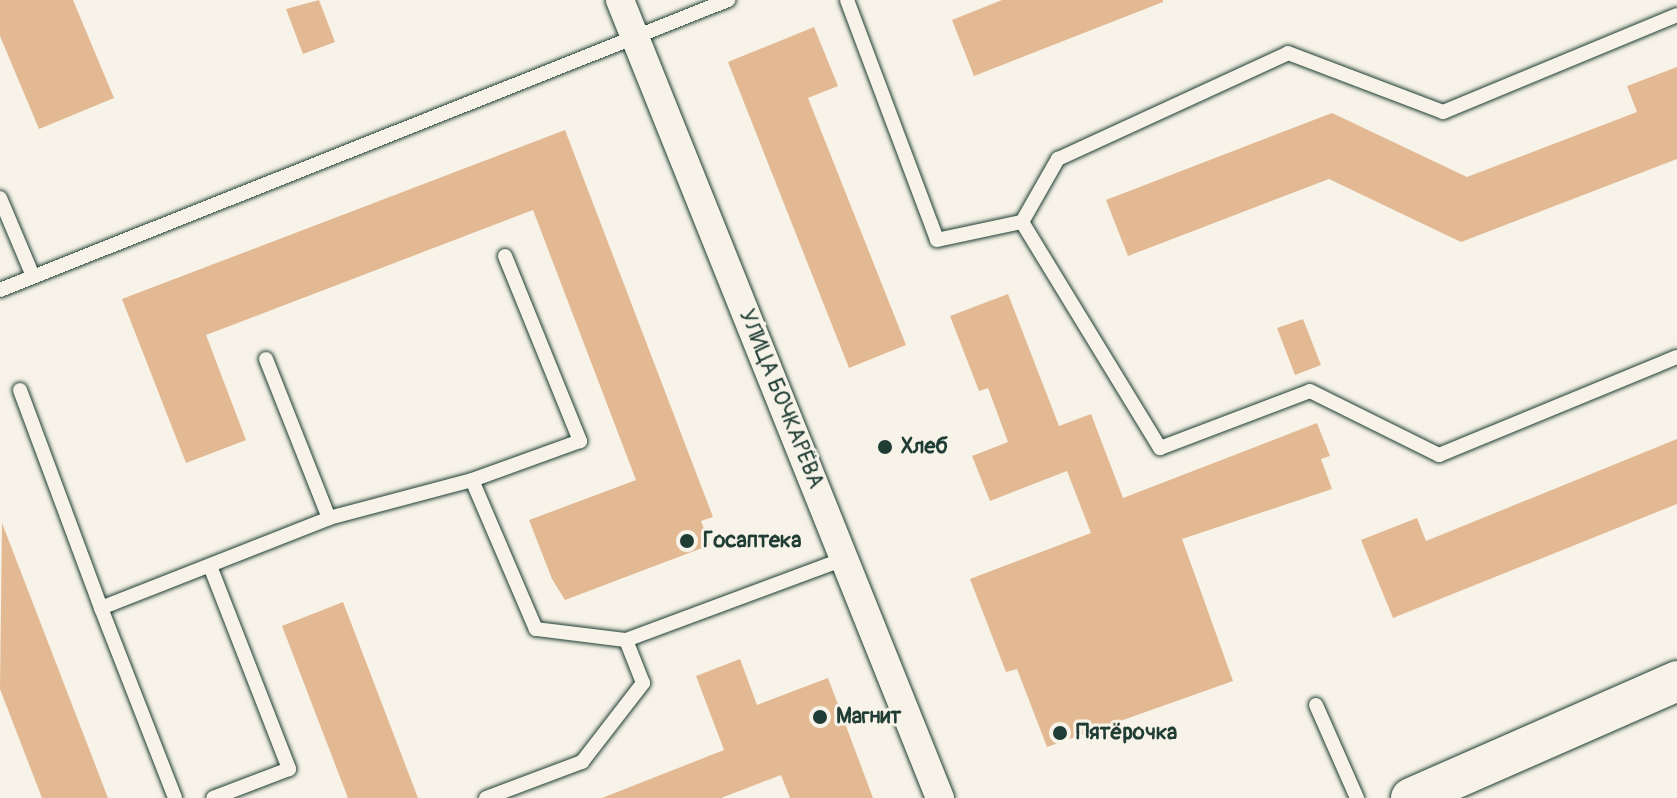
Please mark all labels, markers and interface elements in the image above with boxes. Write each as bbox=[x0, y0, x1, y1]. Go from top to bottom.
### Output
street label: УЛИЦА БОЧКАРЁВА bbox=[733, 306, 829, 492]
place label: Хлеб bbox=[901, 434, 948, 460]
marker: Хлеб bbox=[876, 438, 894, 456]
place label: Госаптека bbox=[703, 528, 801, 554]
marker: Госаптека bbox=[678, 532, 696, 550]
place label: Магнит bbox=[836, 704, 901, 730]
marker: Магнит bbox=[811, 708, 829, 726]
place label: Пятёрочка bbox=[1076, 720, 1177, 746]
marker: Пятёрочка bbox=[1051, 724, 1069, 742]

